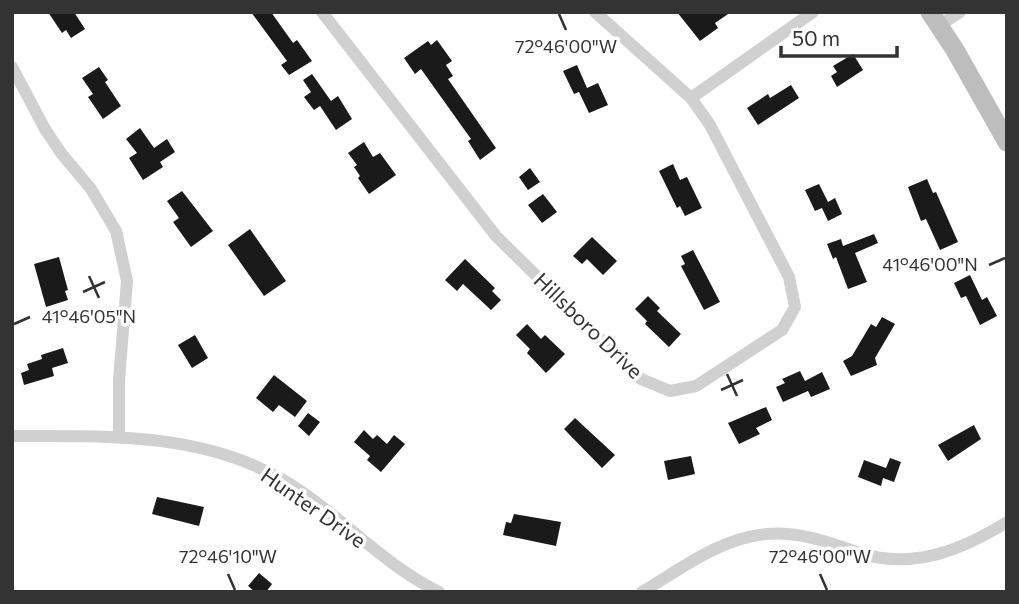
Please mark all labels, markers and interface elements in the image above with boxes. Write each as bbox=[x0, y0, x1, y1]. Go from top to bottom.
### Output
scale bar bbox=[781, 14, 897, 58]
text: 50 m bbox=[792, 25, 840, 50]
text: 72°46'00"W bbox=[515, 35, 617, 57]
text: 41°46'00"N bbox=[882, 253, 978, 275]
street label: Hillsboro Drive bbox=[529, 267, 649, 383]
text: 41°46'05"N bbox=[42, 305, 136, 327]
street label: Hunter Drive bbox=[257, 462, 371, 552]
text: 72°46'10"W bbox=[179, 545, 277, 567]
text: 72°46'00"W bbox=[769, 545, 871, 567]

